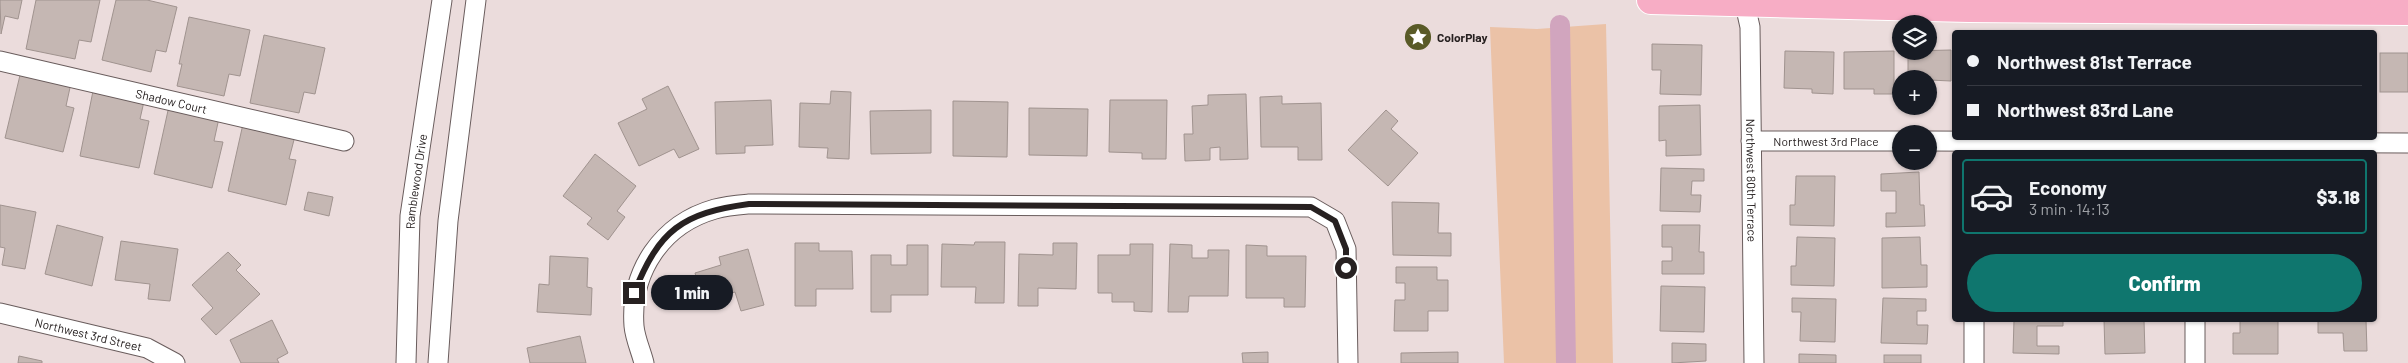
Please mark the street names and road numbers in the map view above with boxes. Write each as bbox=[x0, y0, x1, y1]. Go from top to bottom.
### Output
street label: Shadow Court bbox=[134, 86, 208, 116]
street label: Northwest 80th Terrace bbox=[1744, 119, 1760, 242]
street label: Ramblewood Drive bbox=[403, 133, 429, 229]
street label: Northwest 3rd Place bbox=[1773, 134, 1879, 148]
street label: Northwest 3rd Street bbox=[34, 315, 143, 354]

